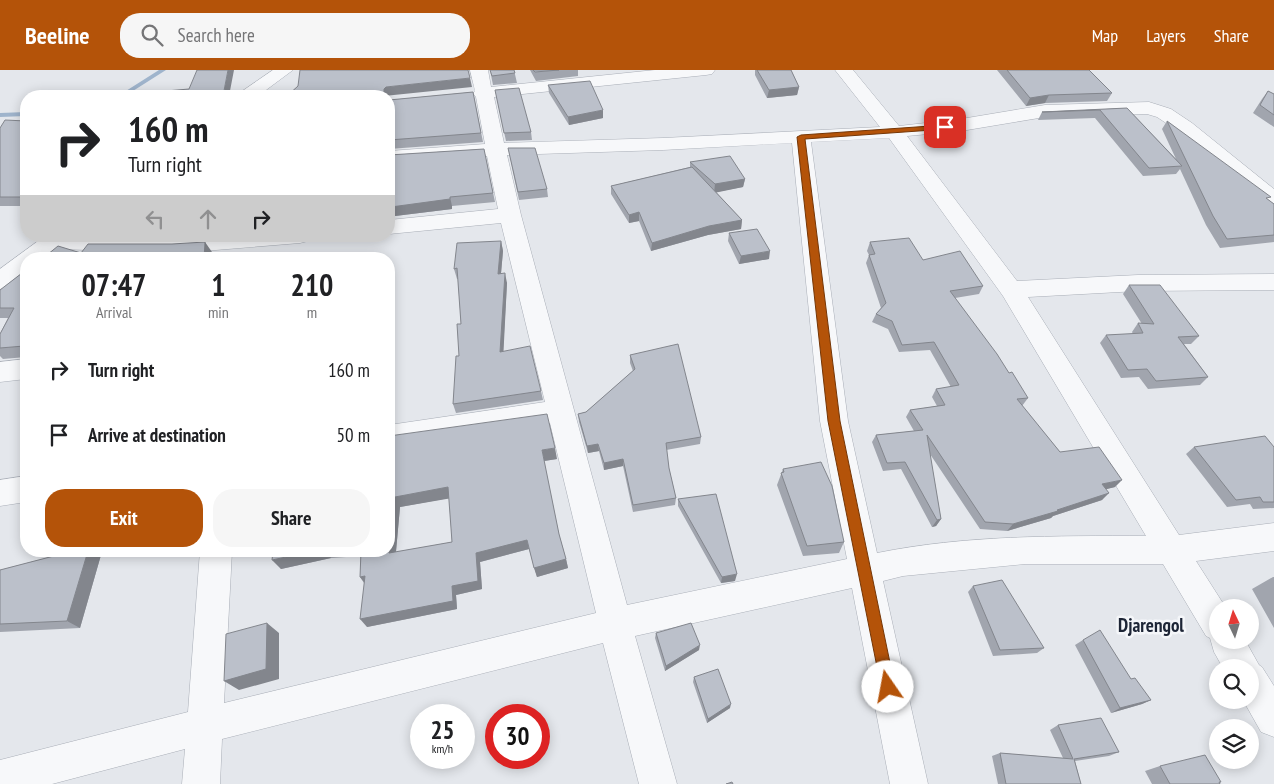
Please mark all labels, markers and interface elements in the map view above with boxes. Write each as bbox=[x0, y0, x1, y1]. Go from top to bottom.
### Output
search box bbox=[120, 13, 470, 58]
text: Beeline bbox=[25, 20, 90, 51]
icon: search bbox=[138, 21, 166, 49]
text: Search here bbox=[178, 23, 255, 47]
text: Map bbox=[1092, 24, 1118, 47]
text: Layers bbox=[1146, 24, 1186, 47]
text: Share bbox=[1214, 24, 1249, 47]
text: 160 m bbox=[128, 106, 209, 152]
pin bbox=[924, 106, 966, 148]
icon: right bbox=[45, 110, 110, 175]
icon: arrive bbox=[931, 113, 959, 141]
text: Turn right bbox=[128, 150, 202, 178]
icon: left bbox=[141, 205, 169, 233]
icon: ahead bbox=[194, 205, 222, 233]
icon: right bbox=[247, 205, 275, 233]
text: 07:47 bbox=[82, 265, 146, 304]
text: 1 bbox=[211, 265, 226, 304]
text: 210 bbox=[290, 265, 333, 304]
text: Arrival bbox=[96, 302, 132, 322]
text: min bbox=[208, 302, 229, 322]
text: m bbox=[307, 302, 317, 322]
icon: right bbox=[45, 356, 73, 384]
text: Turn right bbox=[88, 358, 154, 382]
text: 160 m bbox=[328, 358, 370, 382]
icon: arrive bbox=[45, 421, 73, 449]
text: Arrive at destination bbox=[88, 423, 226, 447]
text: 50 m bbox=[337, 423, 370, 447]
button: Exit bbox=[45, 489, 203, 547]
button: Share bbox=[213, 489, 370, 547]
north arrow bbox=[1209, 599, 1259, 649]
map controls bbox=[1209, 599, 1259, 769]
district label: Djarengol bbox=[1118, 613, 1184, 637]
button: search bbox=[1209, 659, 1259, 709]
position arrow bbox=[861, 660, 913, 712]
speed limit sign: 30 bbox=[485, 704, 550, 769]
text: 25 bbox=[431, 714, 454, 746]
button: layers bbox=[1209, 719, 1259, 769]
text: km/h bbox=[432, 741, 453, 756]

